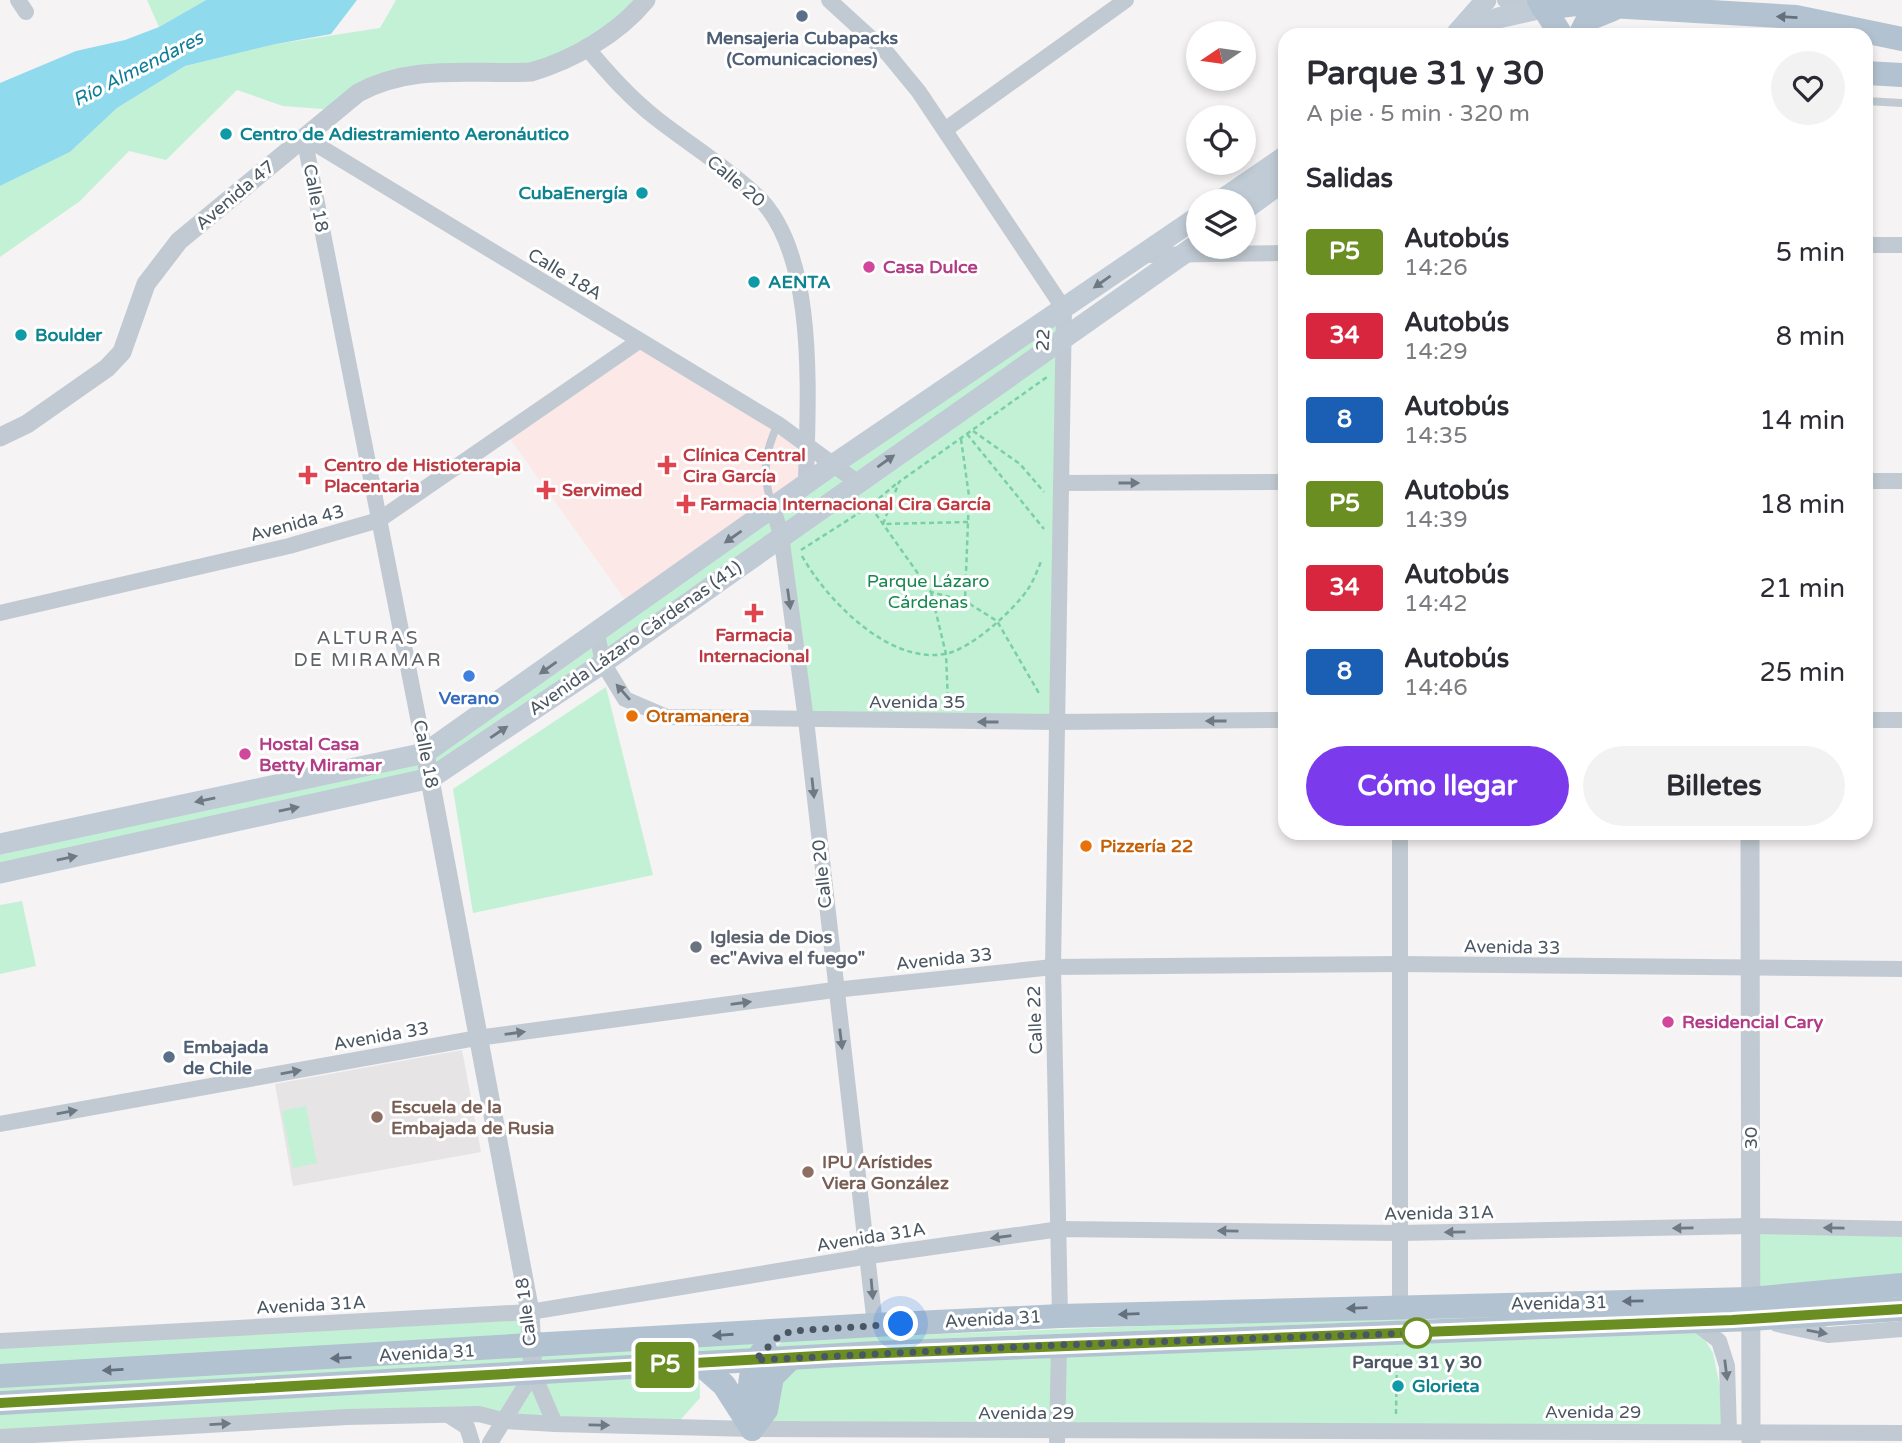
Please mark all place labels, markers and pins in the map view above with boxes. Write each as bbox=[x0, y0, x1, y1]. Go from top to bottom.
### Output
marker: Mensajeria Cubapacks (Comunicaciones) bbox=[794, 8, 810, 24]
place label: Mensajeria Cubapacks (Comunicaciones) bbox=[706, 27, 898, 70]
place label: Centro de Adiestramiento Aeronáutico bbox=[240, 123, 569, 145]
marker: Centro de Adiestramiento Aeronáutico bbox=[218, 126, 234, 142]
place label: CubaEnergía bbox=[518, 182, 628, 204]
marker: CubaEnergía bbox=[634, 185, 650, 201]
place label: Casa Dulce bbox=[883, 256, 978, 278]
marker: Casa Dulce bbox=[861, 259, 877, 275]
place label: AENTA bbox=[768, 271, 831, 293]
marker: AENTA bbox=[746, 274, 762, 290]
place label: Boulder bbox=[35, 324, 103, 346]
marker: Boulder bbox=[13, 327, 29, 343]
place label: Clínica Central Cira García bbox=[683, 444, 806, 487]
place label: Centro de Histioterapia Placentaria bbox=[324, 454, 521, 497]
marker: Clínica Central Cira García bbox=[657, 455, 677, 475]
marker: Centro de Histioterapia Placentaria bbox=[298, 465, 318, 485]
place label: Servimed bbox=[562, 479, 642, 501]
marker: Servimed bbox=[536, 480, 556, 500]
place label: Farmacia Internacional Cira García bbox=[700, 493, 991, 515]
marker: Farmacia Internacional Cira García bbox=[678, 496, 694, 512]
marker: Farmacia Internacional bbox=[746, 605, 762, 621]
place label: Farmacia Internacional bbox=[698, 624, 810, 667]
marker: Verano bbox=[461, 668, 477, 684]
place label: Verano bbox=[439, 687, 499, 709]
place label: Otramanera bbox=[646, 705, 749, 727]
marker: Otramanera bbox=[624, 708, 640, 724]
place label: Hostal Casa Betty Miramar bbox=[259, 733, 383, 776]
marker: Hostal Casa Betty Miramar bbox=[237, 746, 253, 762]
place label: Pizzería 22 bbox=[1100, 835, 1193, 857]
marker: Pizzería 22 bbox=[1078, 838, 1094, 854]
place label: Iglesia de Dios ec"Aviva el fuego" bbox=[710, 926, 865, 969]
marker: Iglesia de Dios ec"Aviva el fuego" bbox=[688, 939, 704, 955]
place label: Residencial Cary bbox=[1682, 1011, 1824, 1033]
marker: Residencial Cary bbox=[1660, 1014, 1676, 1030]
place label: Embajada de Chile bbox=[183, 1036, 269, 1079]
marker: Embajada de Chile bbox=[161, 1049, 177, 1065]
place label: Escuela de la Embajada de Rusia bbox=[391, 1096, 554, 1139]
marker: Escuela de la Embajada de Rusia bbox=[369, 1109, 385, 1125]
place label: IPU Arístides Viera González bbox=[822, 1151, 949, 1194]
marker: IPU Arístides Viera González bbox=[800, 1164, 816, 1180]
marker: Parque 31 y 30 bbox=[1402, 1318, 1432, 1348]
place label: Parque 31 y 30 bbox=[1352, 1351, 1482, 1373]
place label: Glorieta bbox=[1412, 1375, 1480, 1397]
marker: Glorieta bbox=[1390, 1378, 1406, 1394]

